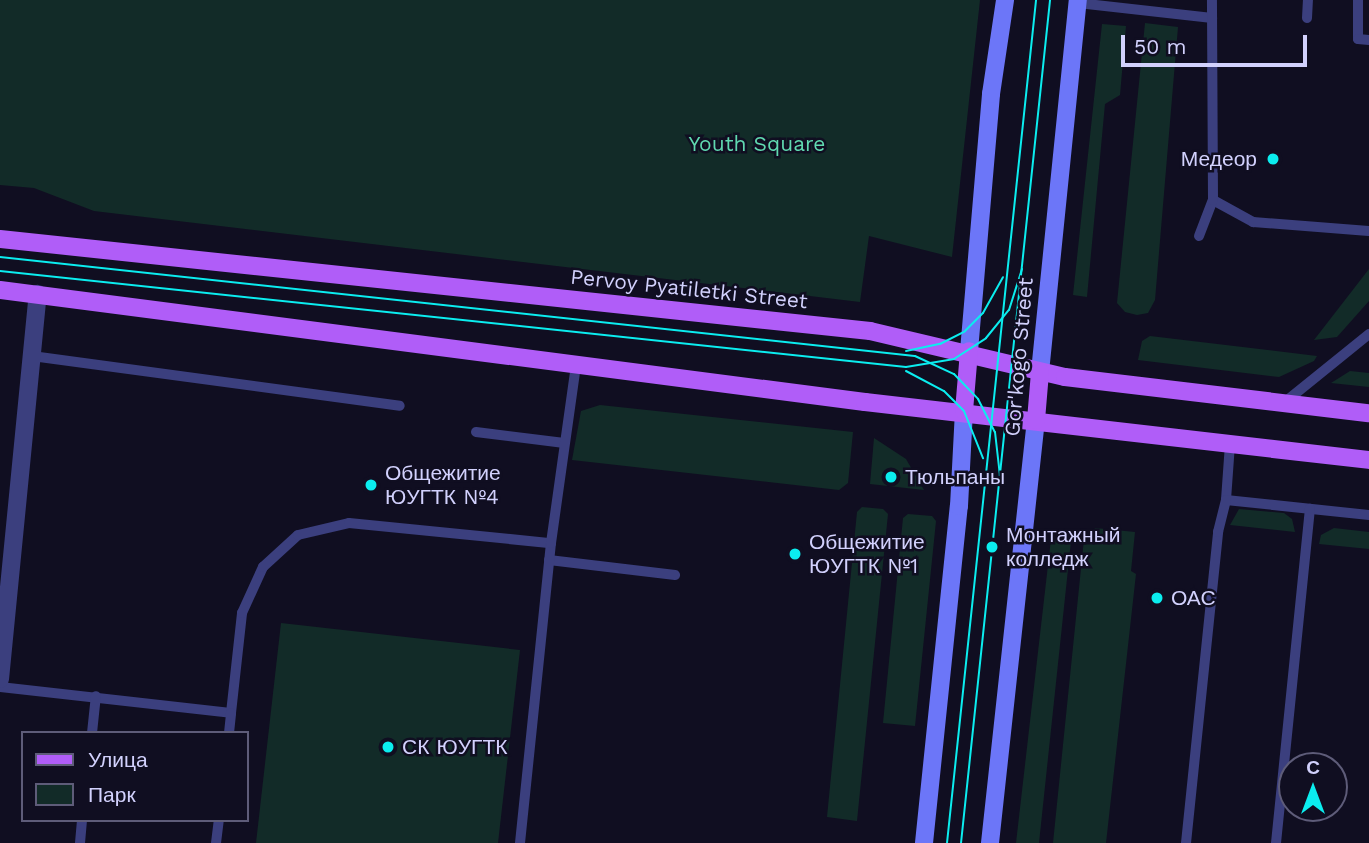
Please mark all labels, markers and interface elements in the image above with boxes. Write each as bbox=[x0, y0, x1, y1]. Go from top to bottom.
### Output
scale bar bbox=[1124, 21, 1310, 65]
text: 50 m bbox=[1134, 34, 1186, 59]
park label: Youth Square bbox=[689, 131, 825, 157]
place label: Медеор bbox=[1181, 146, 1257, 172]
marker: Медеор bbox=[1263, 149, 1283, 169]
street label: Pervoy Pyatiletki Street bbox=[569, 264, 809, 314]
street label: Gor'kogo Street bbox=[999, 276, 1039, 438]
place label: Общежитие ЮУГТК №4 bbox=[385, 460, 501, 510]
place label: Тюльпаны bbox=[905, 464, 1005, 490]
marker: Тюльпаны bbox=[883, 469, 899, 485]
marker: Общежитие ЮУГТК №4 bbox=[363, 477, 379, 493]
place label: Монтажный колледж bbox=[1006, 522, 1121, 572]
place label: Общежитие ЮУГТК №1 bbox=[809, 529, 925, 579]
marker: Монтажный колледж bbox=[984, 539, 1000, 555]
marker: Общежитие ЮУГТК №1 bbox=[787, 546, 803, 562]
place label: ОАС bbox=[1171, 585, 1216, 611]
marker: ОАС bbox=[1149, 590, 1165, 606]
legend bbox=[21, 731, 248, 822]
place label: СК ЮУГТК bbox=[402, 734, 508, 760]
marker: СК ЮУГТК bbox=[380, 739, 396, 755]
text: Улица bbox=[88, 747, 148, 772]
north arrow bbox=[1278, 752, 1348, 822]
text: С bbox=[1306, 756, 1320, 779]
text: Парк bbox=[88, 782, 136, 807]

